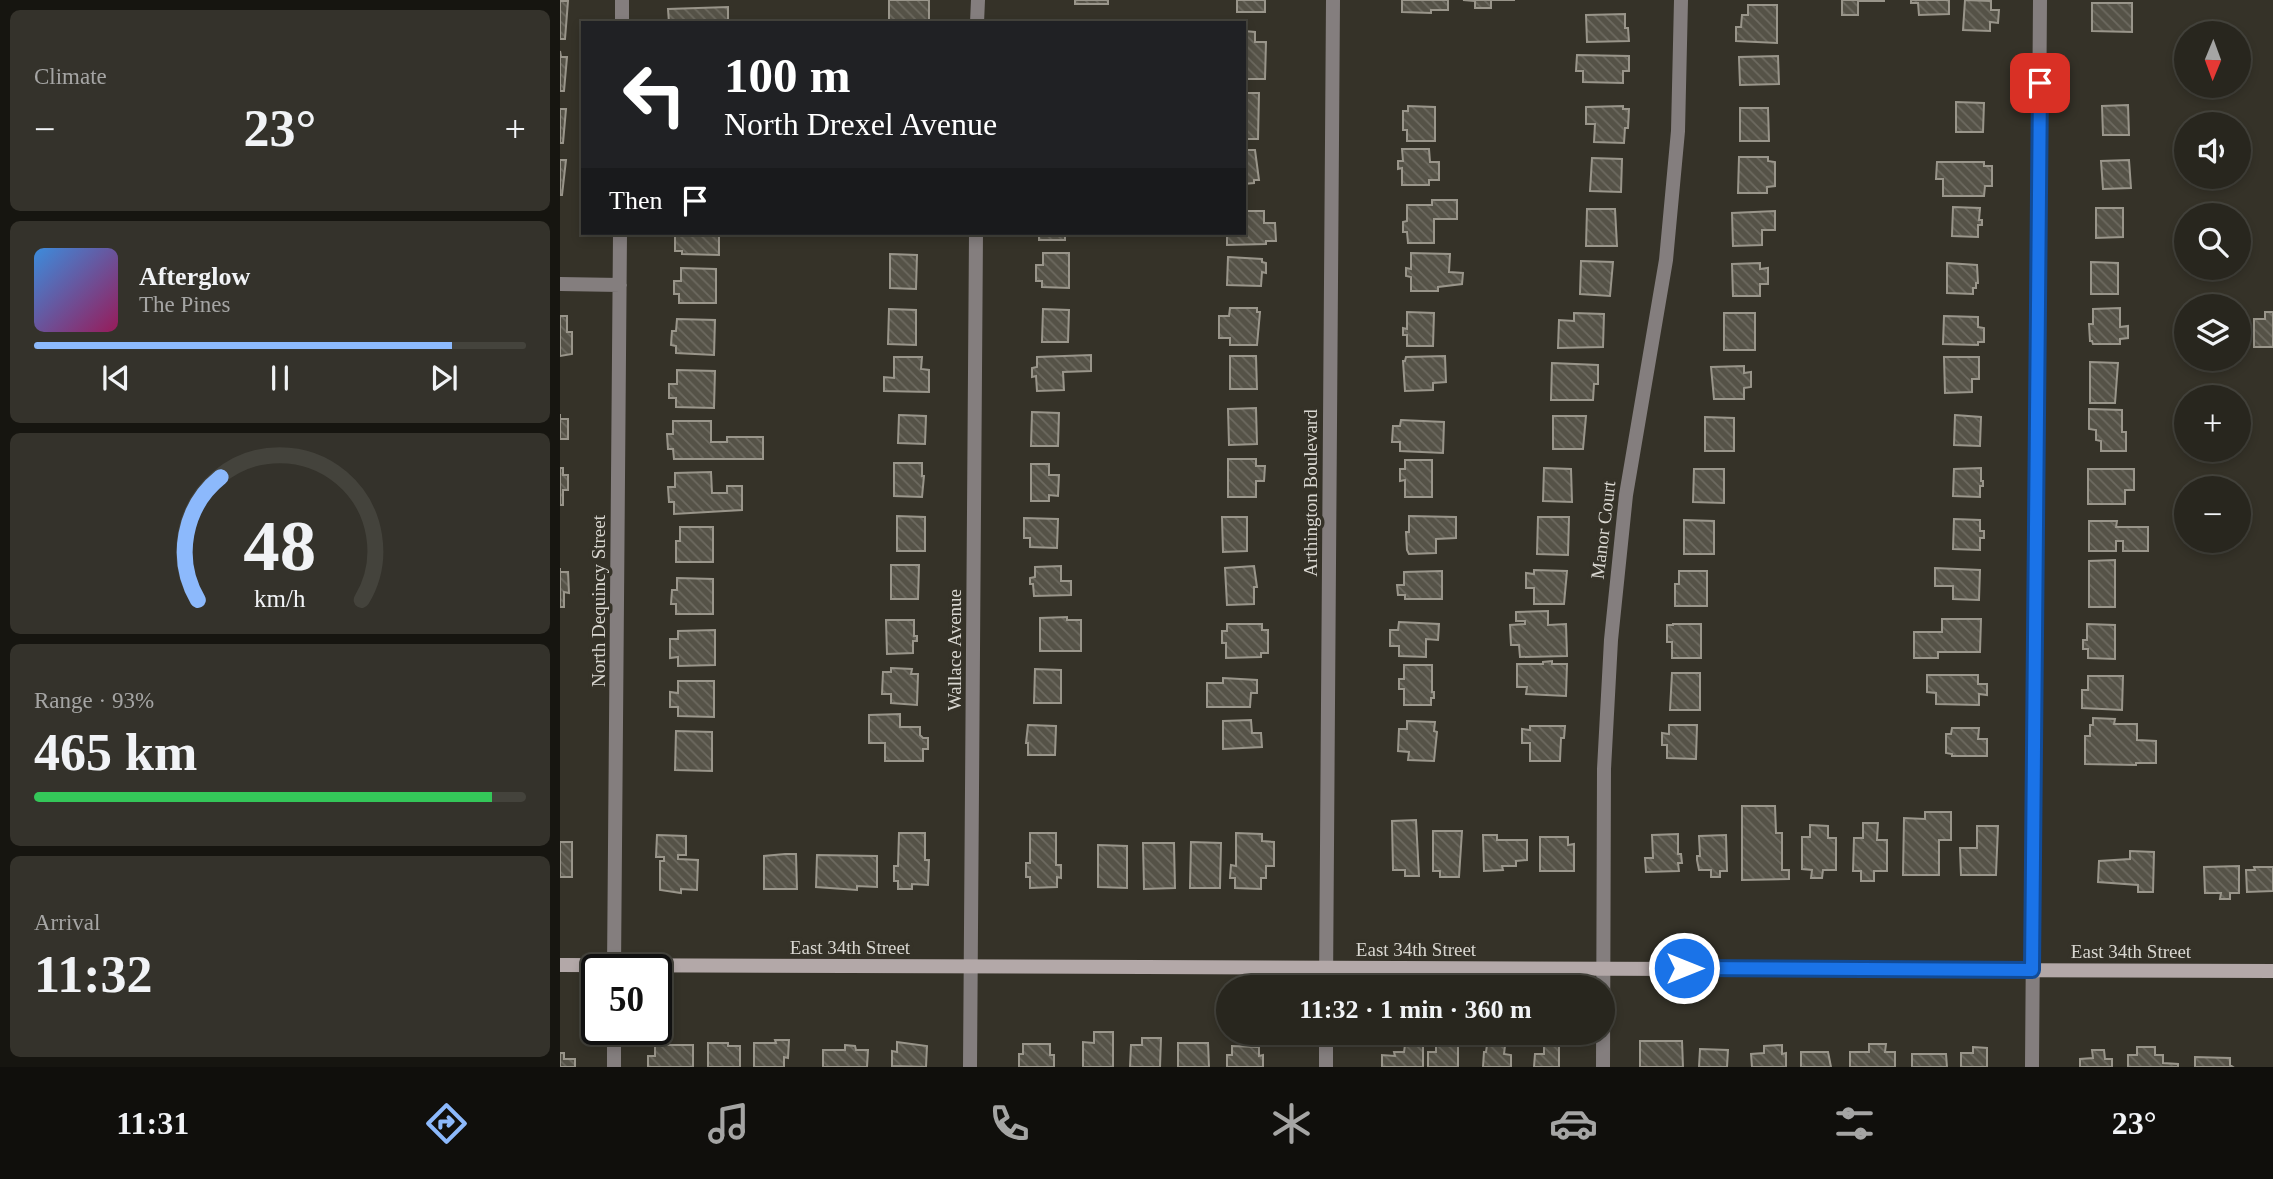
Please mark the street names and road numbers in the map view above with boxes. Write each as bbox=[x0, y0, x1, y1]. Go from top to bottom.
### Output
street label: Arthington Boulevard bbox=[1300, 409, 1321, 577]
street label: Manor Court bbox=[1587, 479, 1620, 580]
street label: North Dequincy Street bbox=[588, 514, 609, 687]
street label: Wallace Avenue bbox=[944, 589, 965, 711]
street label: East 34th Street bbox=[790, 937, 911, 958]
street label: East 34th Street bbox=[1356, 939, 1477, 960]
street label: East 34th Street bbox=[2071, 941, 2192, 962]

